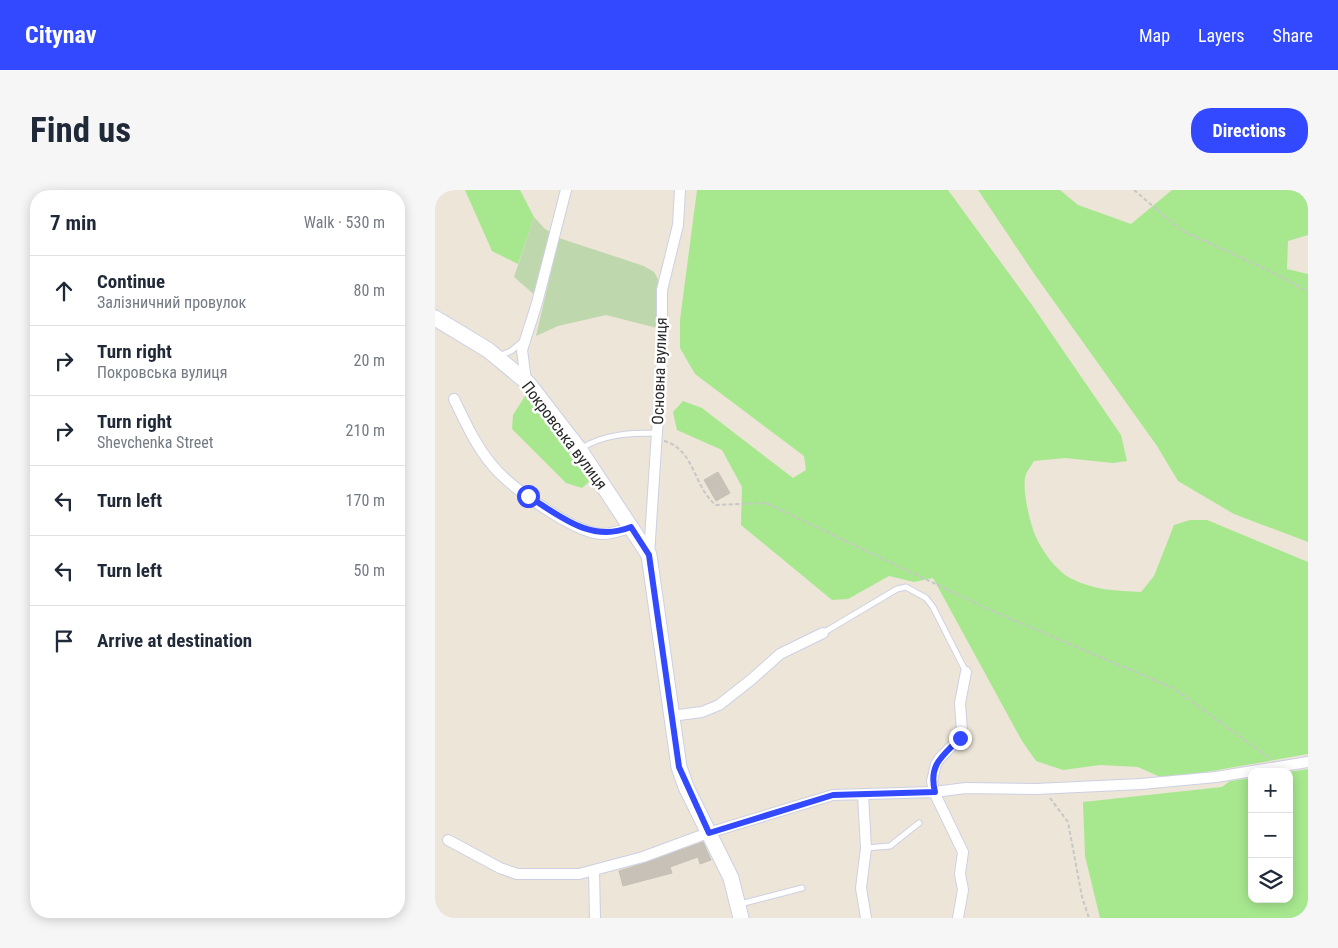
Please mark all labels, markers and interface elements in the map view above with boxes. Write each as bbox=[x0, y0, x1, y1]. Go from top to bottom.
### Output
text: Citynav bbox=[25, 21, 96, 49]
text: Map bbox=[1139, 25, 1170, 46]
text: Layers bbox=[1198, 25, 1245, 46]
text: Share bbox=[1273, 25, 1313, 46]
button: Directions bbox=[1191, 108, 1308, 153]
text: Find us bbox=[30, 110, 131, 151]
text: 7 min bbox=[50, 211, 97, 235]
text: Walk · 530 m bbox=[304, 213, 385, 232]
text: Continue bbox=[97, 270, 165, 293]
icon: ahead bbox=[50, 277, 78, 305]
text: 80 m bbox=[353, 281, 385, 300]
text: Залізничний провулок bbox=[97, 293, 246, 312]
street label: Основна вулиця bbox=[648, 317, 671, 425]
text: Turn right bbox=[97, 340, 172, 363]
icon: right bbox=[50, 347, 78, 375]
text: 20 m bbox=[353, 351, 385, 370]
text: Покровська вулиця bbox=[97, 363, 228, 382]
street label: Покровська вулиця bbox=[518, 377, 611, 493]
text: Turn right bbox=[97, 410, 172, 433]
icon: right bbox=[50, 417, 78, 445]
text: 210 m bbox=[346, 421, 385, 440]
text: Shevchenka Street bbox=[97, 433, 214, 452]
route start bbox=[517, 485, 540, 508]
icon: left bbox=[50, 487, 78, 515]
text: Turn left bbox=[97, 489, 162, 512]
text: 170 m bbox=[346, 491, 385, 510]
icon: left bbox=[50, 557, 78, 585]
text: Turn left bbox=[97, 559, 162, 582]
text: 50 m bbox=[353, 561, 385, 580]
icon: arrive bbox=[50, 627, 78, 655]
text: Arrive at destination bbox=[97, 629, 252, 652]
route end bbox=[949, 727, 972, 750]
map controls bbox=[1248, 768, 1293, 903]
button: + bbox=[1248, 768, 1293, 813]
button: − bbox=[1248, 813, 1293, 858]
button: layers bbox=[1248, 858, 1293, 903]

